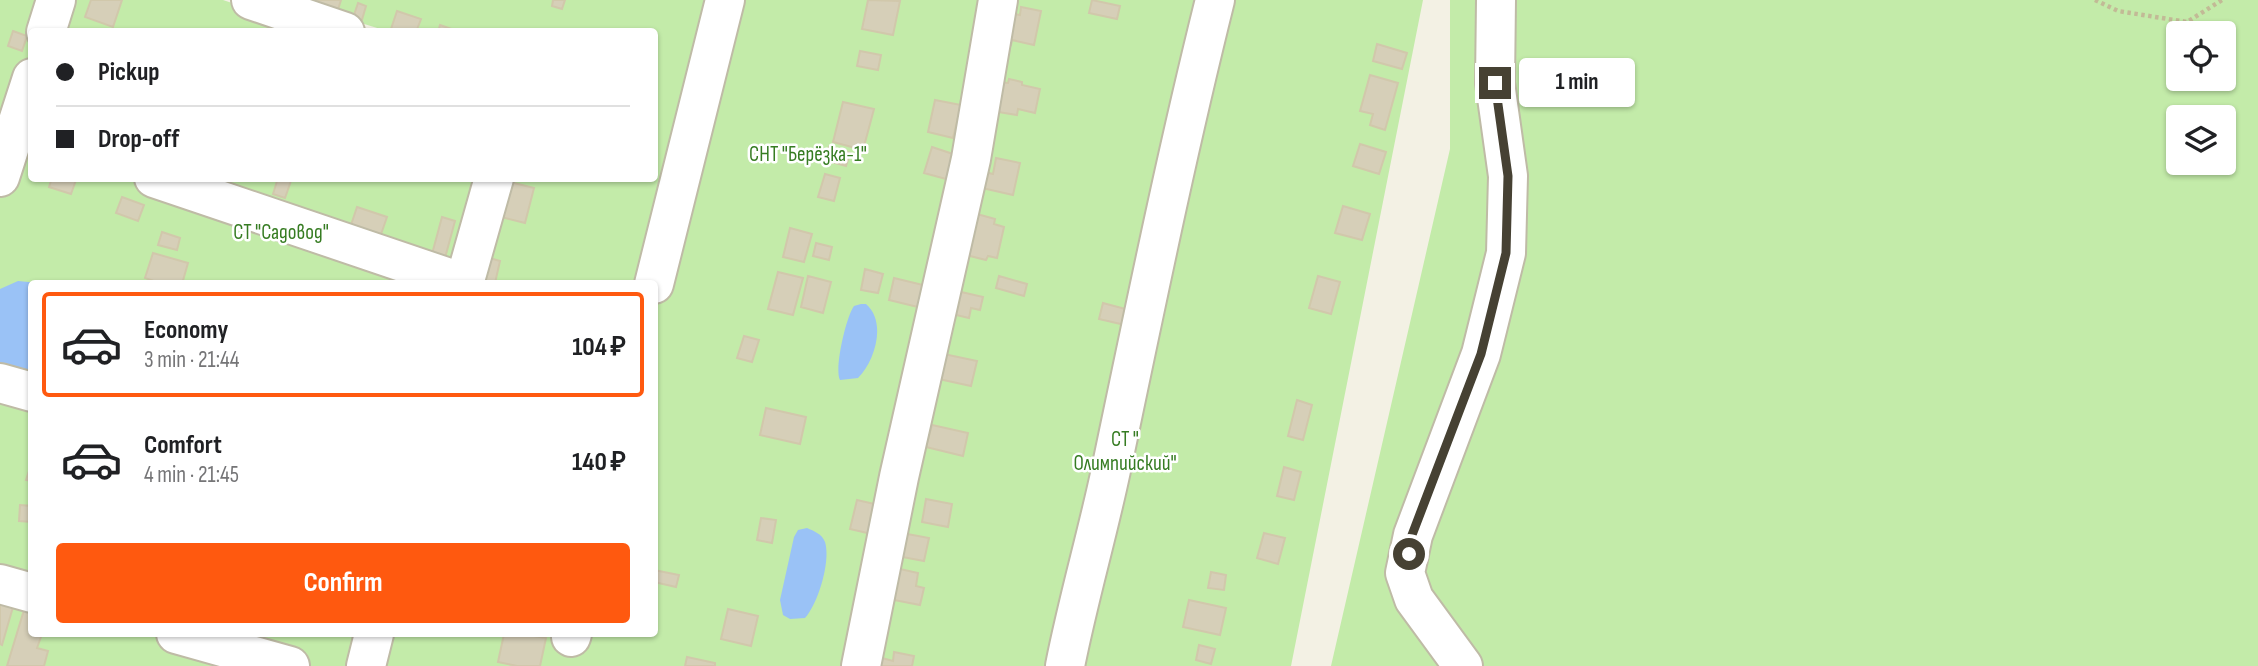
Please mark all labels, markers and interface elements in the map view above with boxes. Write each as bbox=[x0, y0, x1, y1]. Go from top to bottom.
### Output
map controls bbox=[2166, 21, 2236, 175]
button: locate bbox=[2166, 21, 2236, 91]
text: Pickup bbox=[98, 57, 160, 88]
callout: 1 min bbox=[1520, 58, 1635, 108]
route end bbox=[1479, 67, 1511, 99]
text: 1 min bbox=[1556, 68, 1598, 96]
button: layers bbox=[2166, 105, 2236, 175]
text: Drop-off bbox=[98, 124, 179, 155]
park label: СНТ "Берёзка-1" bbox=[749, 142, 867, 167]
park label: СТ "Садовод" bbox=[233, 220, 329, 245]
icon: car bbox=[60, 313, 123, 376]
text: Economy bbox=[144, 315, 228, 346]
text: 104 ₽ bbox=[572, 332, 626, 363]
text: 3 min · 21:44 bbox=[144, 346, 239, 374]
park label: СТ " Олимпийский" bbox=[1073, 427, 1177, 476]
icon: car bbox=[60, 428, 123, 491]
text: Comfort bbox=[144, 430, 222, 461]
text: 140 ₽ bbox=[572, 447, 626, 478]
text: 4 min · 21:45 bbox=[144, 461, 239, 489]
route start bbox=[1393, 538, 1425, 570]
button: Confirm bbox=[56, 543, 630, 623]

